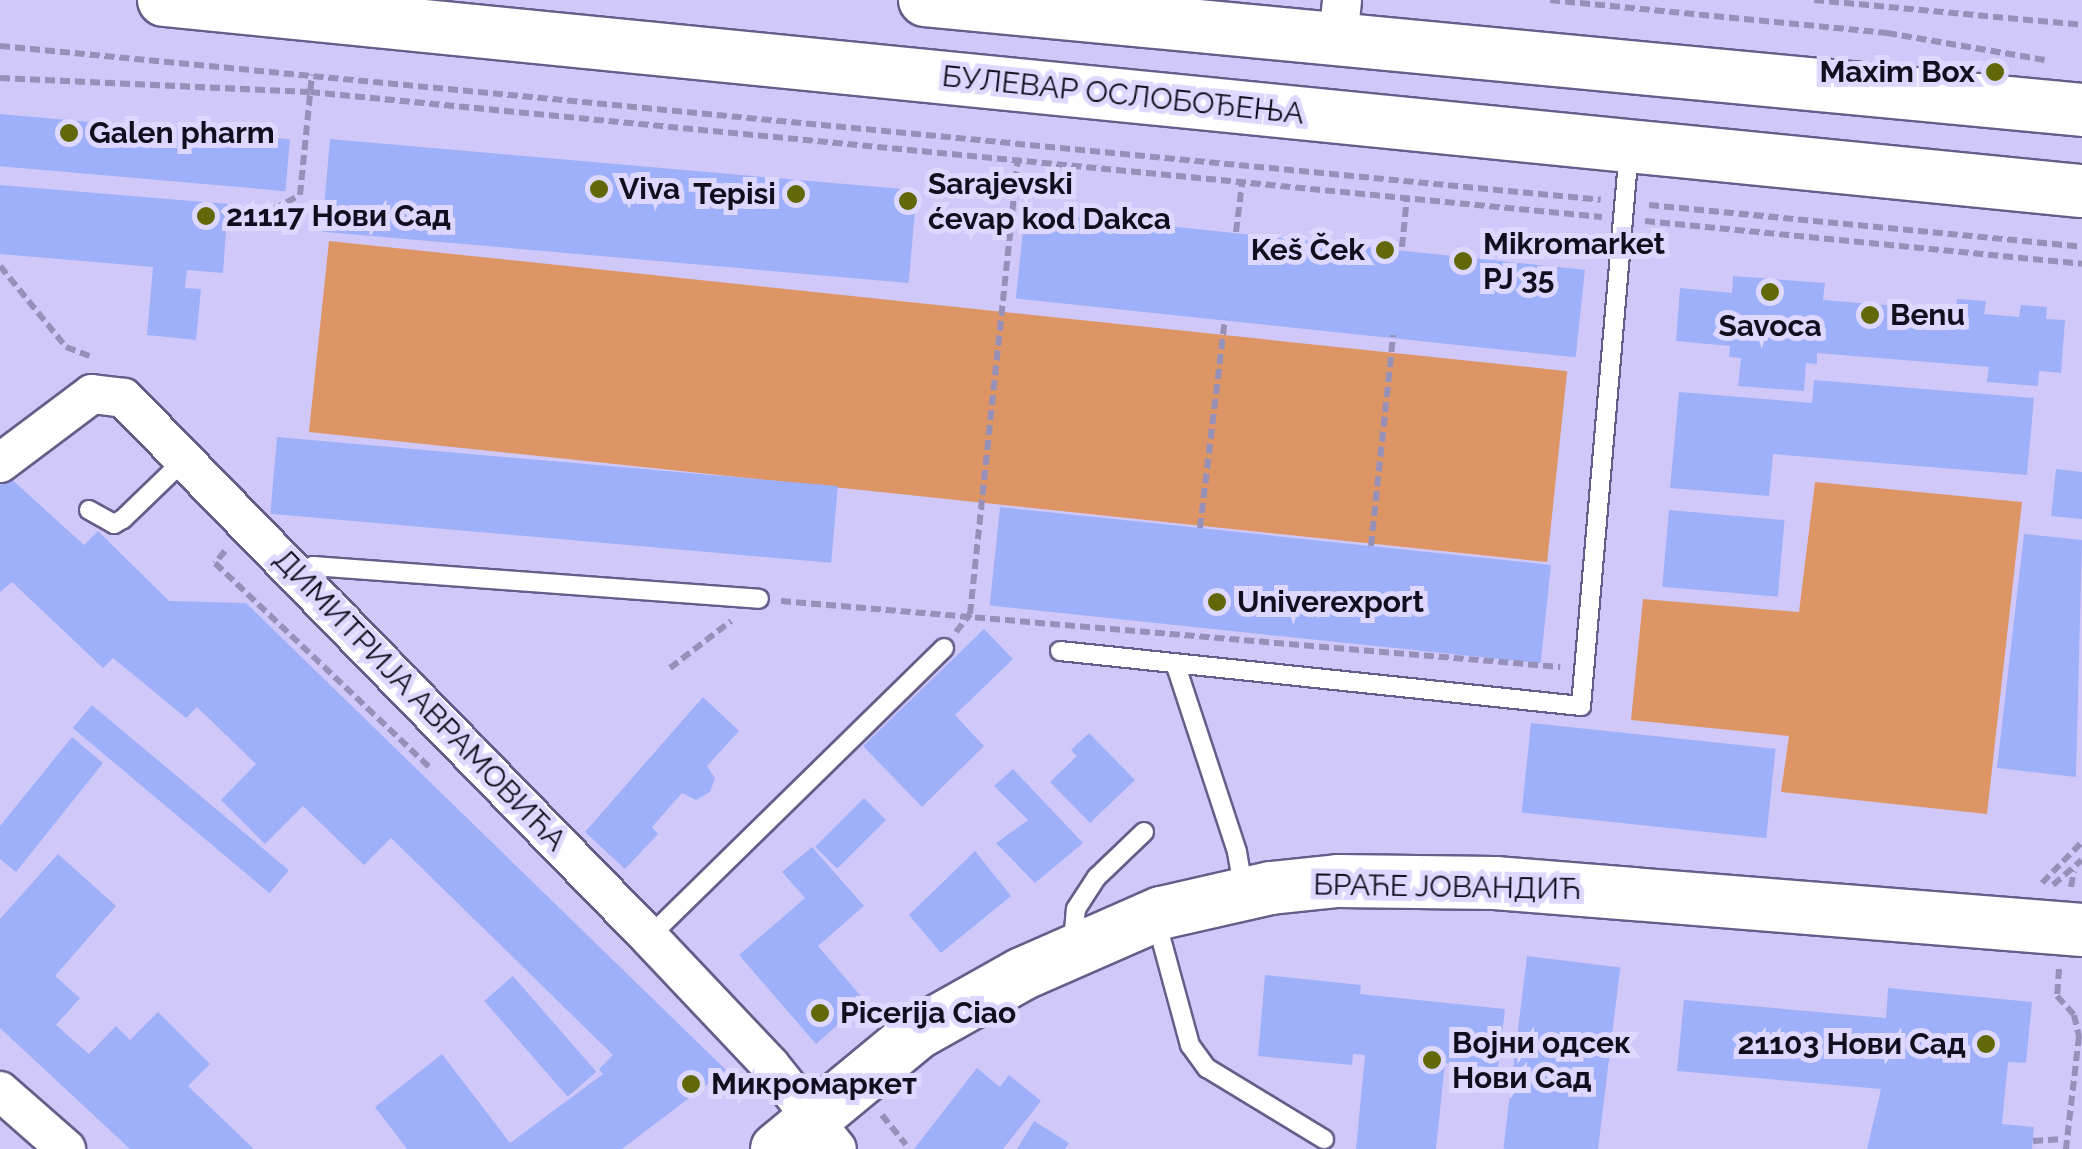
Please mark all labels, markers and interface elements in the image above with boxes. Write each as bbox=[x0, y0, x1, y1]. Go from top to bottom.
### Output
place label: Maxim Box bbox=[1820, 54, 1975, 90]
street label: БУЛЕВАР ОСЛОБОЂЕЊА bbox=[940, 58, 1306, 132]
marker: Maxim Box bbox=[1984, 61, 2006, 83]
place label: Galen pharm bbox=[89, 115, 275, 151]
marker: Galen pharm bbox=[58, 122, 80, 144]
place label: Sarajevski ćevap kod Dakca bbox=[928, 166, 1171, 236]
place label: Viva bbox=[619, 171, 680, 207]
place label: Tepisi bbox=[693, 176, 776, 212]
marker: Viva bbox=[588, 178, 610, 200]
marker: Tepisi bbox=[785, 183, 807, 205]
marker: Sarajevski ćevap kod Dakca bbox=[897, 190, 919, 212]
place label: 21117 Нови Сад bbox=[226, 198, 451, 234]
marker: 21117 Нови Сад bbox=[195, 205, 217, 227]
place label: Mikromarket PJ 35 bbox=[1483, 226, 1665, 296]
place label: Keš Ček bbox=[1251, 232, 1365, 268]
marker: Keš Ček bbox=[1374, 239, 1396, 261]
marker: Mikromarket PJ 35 bbox=[1452, 250, 1474, 272]
marker: Savoca bbox=[1759, 281, 1781, 303]
place label: Benu bbox=[1890, 297, 1965, 333]
marker: Benu bbox=[1859, 304, 1881, 326]
place label: Savoca bbox=[1718, 308, 1822, 344]
street label: ДИМИТРИЈА АВРАМОВИЋА bbox=[266, 541, 574, 859]
place label: Univerexport bbox=[1237, 584, 1424, 620]
marker: Univerexport bbox=[1206, 591, 1228, 613]
street label: БРАЋЕ ЈОВАНДИЋ bbox=[1313, 867, 1581, 907]
place label: Picerija Ciao bbox=[840, 995, 1016, 1031]
marker: Picerija Ciao bbox=[809, 1002, 831, 1024]
place label: Војни одсек Нови Сад bbox=[1452, 1025, 1631, 1096]
place label: 21103 Нови Сад bbox=[1737, 1026, 1966, 1062]
marker: 21103 Нови Сад bbox=[1975, 1033, 1997, 1055]
marker: Војни одсек Нови Сад bbox=[1421, 1049, 1443, 1071]
place label: Микромаркет bbox=[711, 1066, 917, 1102]
marker: Микромаркет bbox=[680, 1073, 702, 1095]

